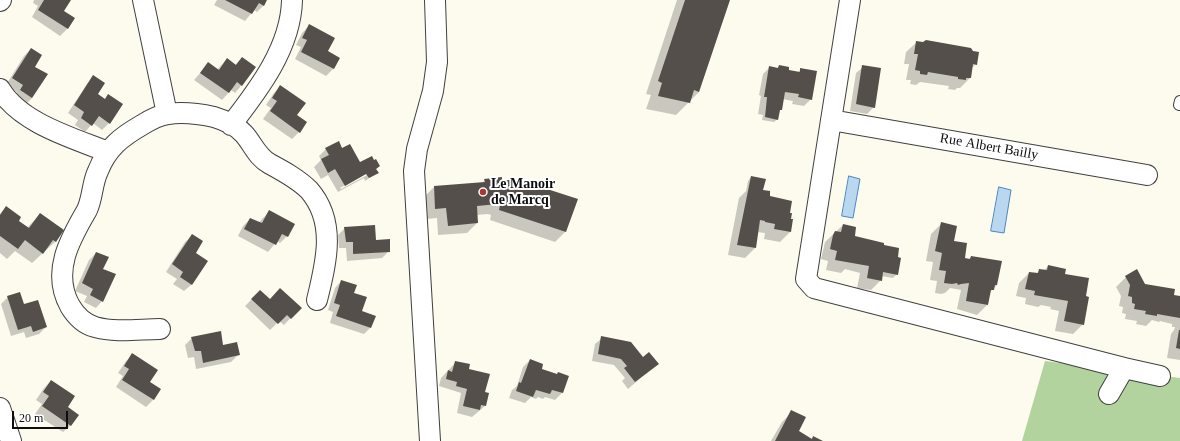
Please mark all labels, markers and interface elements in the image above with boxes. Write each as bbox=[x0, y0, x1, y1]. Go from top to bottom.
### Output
street label: Rue Albert Bailly bbox=[939, 130, 1039, 164]
place label: Le Manoir de Marcq bbox=[491, 176, 555, 208]
marker: Le Manoir de Marcq bbox=[478, 187, 488, 197]
scale bar bbox=[14, 403, 70, 429]
text: 20 m bbox=[19, 411, 43, 425]

